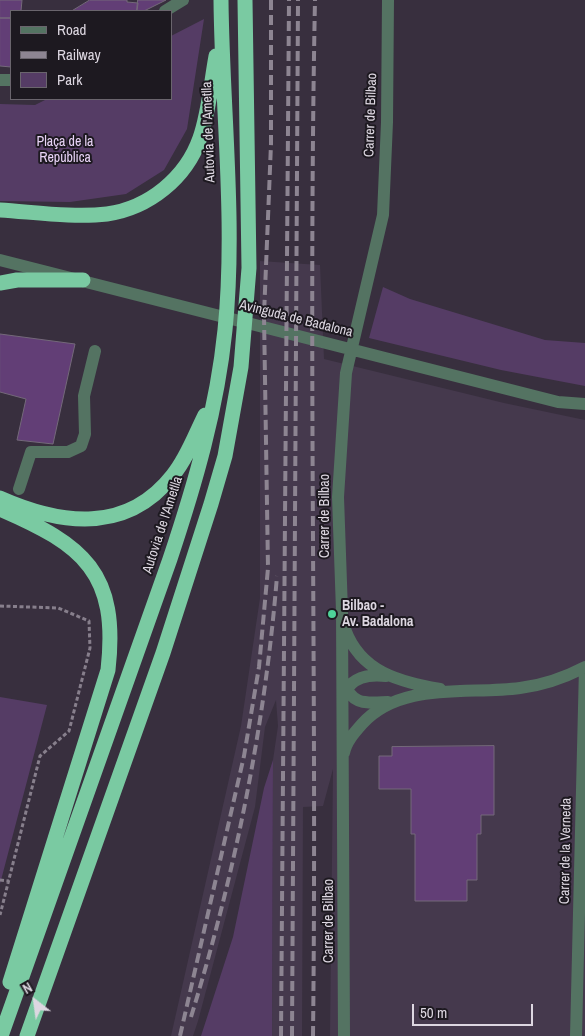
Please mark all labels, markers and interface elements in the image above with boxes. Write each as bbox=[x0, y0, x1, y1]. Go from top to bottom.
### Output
legend bbox=[10, 10, 172, 100]
text: Road bbox=[57, 19, 86, 40]
text: Railway bbox=[57, 44, 101, 65]
text: Park bbox=[57, 69, 82, 90]
street label: Carrer de Bilbao bbox=[361, 73, 381, 157]
street label: Autovia de l'Ametlla bbox=[199, 81, 219, 183]
park label: Plaça de la República bbox=[37, 134, 93, 166]
street label: Avinguda de Badalona bbox=[238, 297, 354, 341]
street label: Autovia de l'Ametlla bbox=[139, 474, 187, 576]
street label: Carrer de Bilbao bbox=[317, 474, 333, 558]
place label: Bilbao - Av. Badalona bbox=[342, 598, 413, 630]
marker: Bilbao - Av. Badalona bbox=[326, 608, 338, 620]
street label: Carrer de la Verneda bbox=[557, 798, 575, 904]
street label: Carrer de Bilbao bbox=[321, 879, 337, 963]
north arrow bbox=[10, 976, 60, 1026]
text: N bbox=[19, 978, 36, 998]
scale bar bbox=[415, 994, 536, 1026]
text: 50 m bbox=[420, 1002, 447, 1023]

